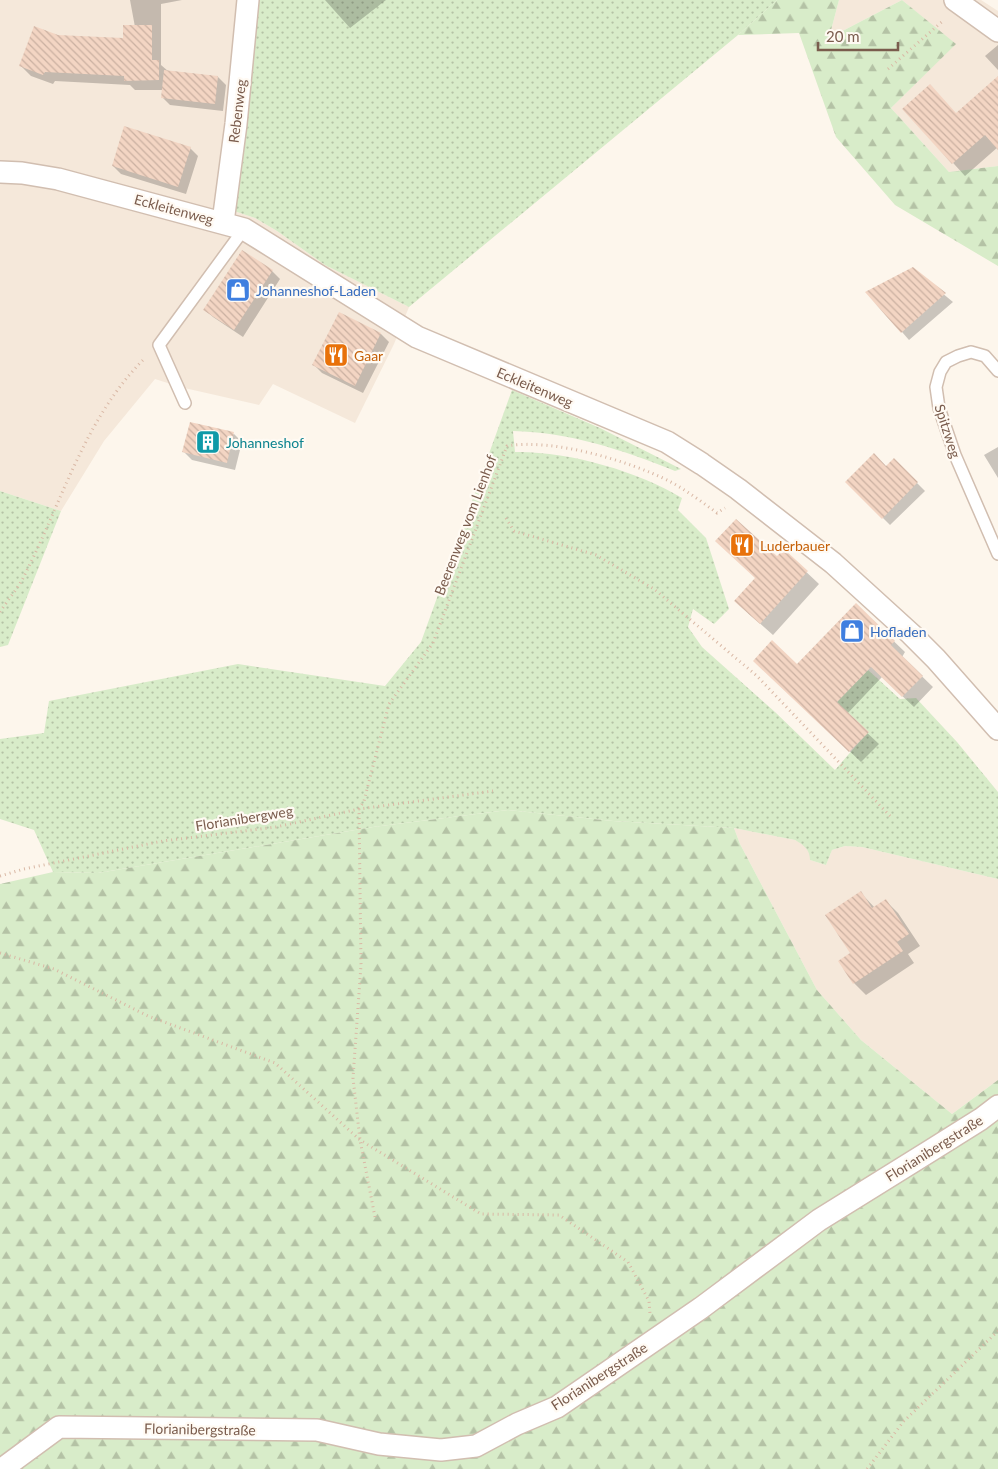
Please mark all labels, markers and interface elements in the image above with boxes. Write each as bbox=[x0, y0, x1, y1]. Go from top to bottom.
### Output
scale bar bbox=[818, 20, 898, 52]
text: 20 m bbox=[826, 27, 860, 45]
street label: Rebenweg bbox=[225, 78, 249, 144]
street label: Eckleitenweg bbox=[133, 190, 215, 228]
shop icon: Johanneshof-Laden bbox=[225, 277, 251, 303]
place label: Johanneshof-Laden bbox=[256, 282, 376, 299]
restaurant icon: Gaar bbox=[323, 342, 349, 368]
place label: Gaar bbox=[354, 347, 383, 364]
street label: Eckleitenweg bbox=[494, 363, 576, 411]
street label: Spitzweg bbox=[931, 402, 965, 460]
building icon: Johanneshof bbox=[195, 429, 221, 455]
place label: Johanneshof bbox=[226, 434, 304, 451]
street label: Beerenweg vom Lienhof bbox=[430, 452, 500, 598]
restaurant icon: Luderbauer bbox=[729, 532, 755, 558]
place label: Luderbauer bbox=[760, 537, 830, 554]
shop icon: Hofladen bbox=[839, 618, 865, 644]
place label: Hofladen bbox=[870, 623, 927, 640]
street label: Florianibergweg bbox=[194, 802, 294, 834]
street label: Florianibergstraße bbox=[882, 1111, 986, 1185]
street label: Florianibergstraße bbox=[548, 1338, 650, 1414]
street label: Florianibergstraße bbox=[144, 1420, 256, 1438]

